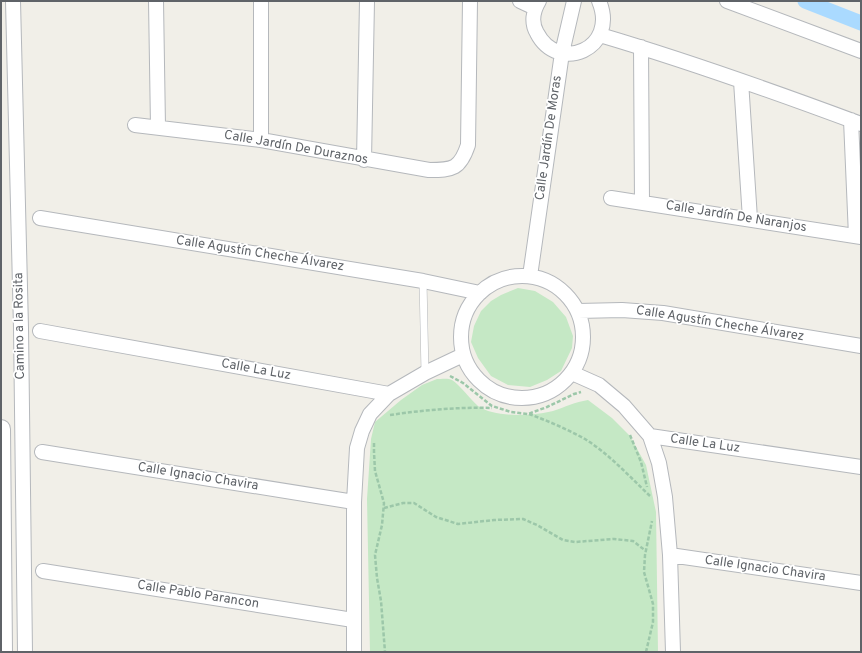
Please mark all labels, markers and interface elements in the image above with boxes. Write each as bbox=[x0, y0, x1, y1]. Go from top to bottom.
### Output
street label: Calle Jardín De Moras bbox=[532, 74, 566, 202]
street label: Calle Jardín De Duraznos bbox=[223, 127, 369, 169]
street label: Calle Jardín De Naranjos bbox=[664, 198, 808, 236]
street label: Calle Agustín Cheche Álvarez bbox=[175, 231, 346, 275]
street label: Camino a la Rosita bbox=[11, 272, 29, 380]
street label: Calle Agustín Cheche Álvarez bbox=[635, 301, 806, 345]
street label: Calle La Luz bbox=[220, 356, 292, 384]
street label: Calle La Luz bbox=[669, 431, 741, 457]
street label: Calle Ignacio Chavira bbox=[137, 460, 259, 494]
street label: Calle Ignacio Chavira bbox=[703, 553, 827, 585]
street label: Calle Pablo Parancon bbox=[136, 577, 260, 613]

